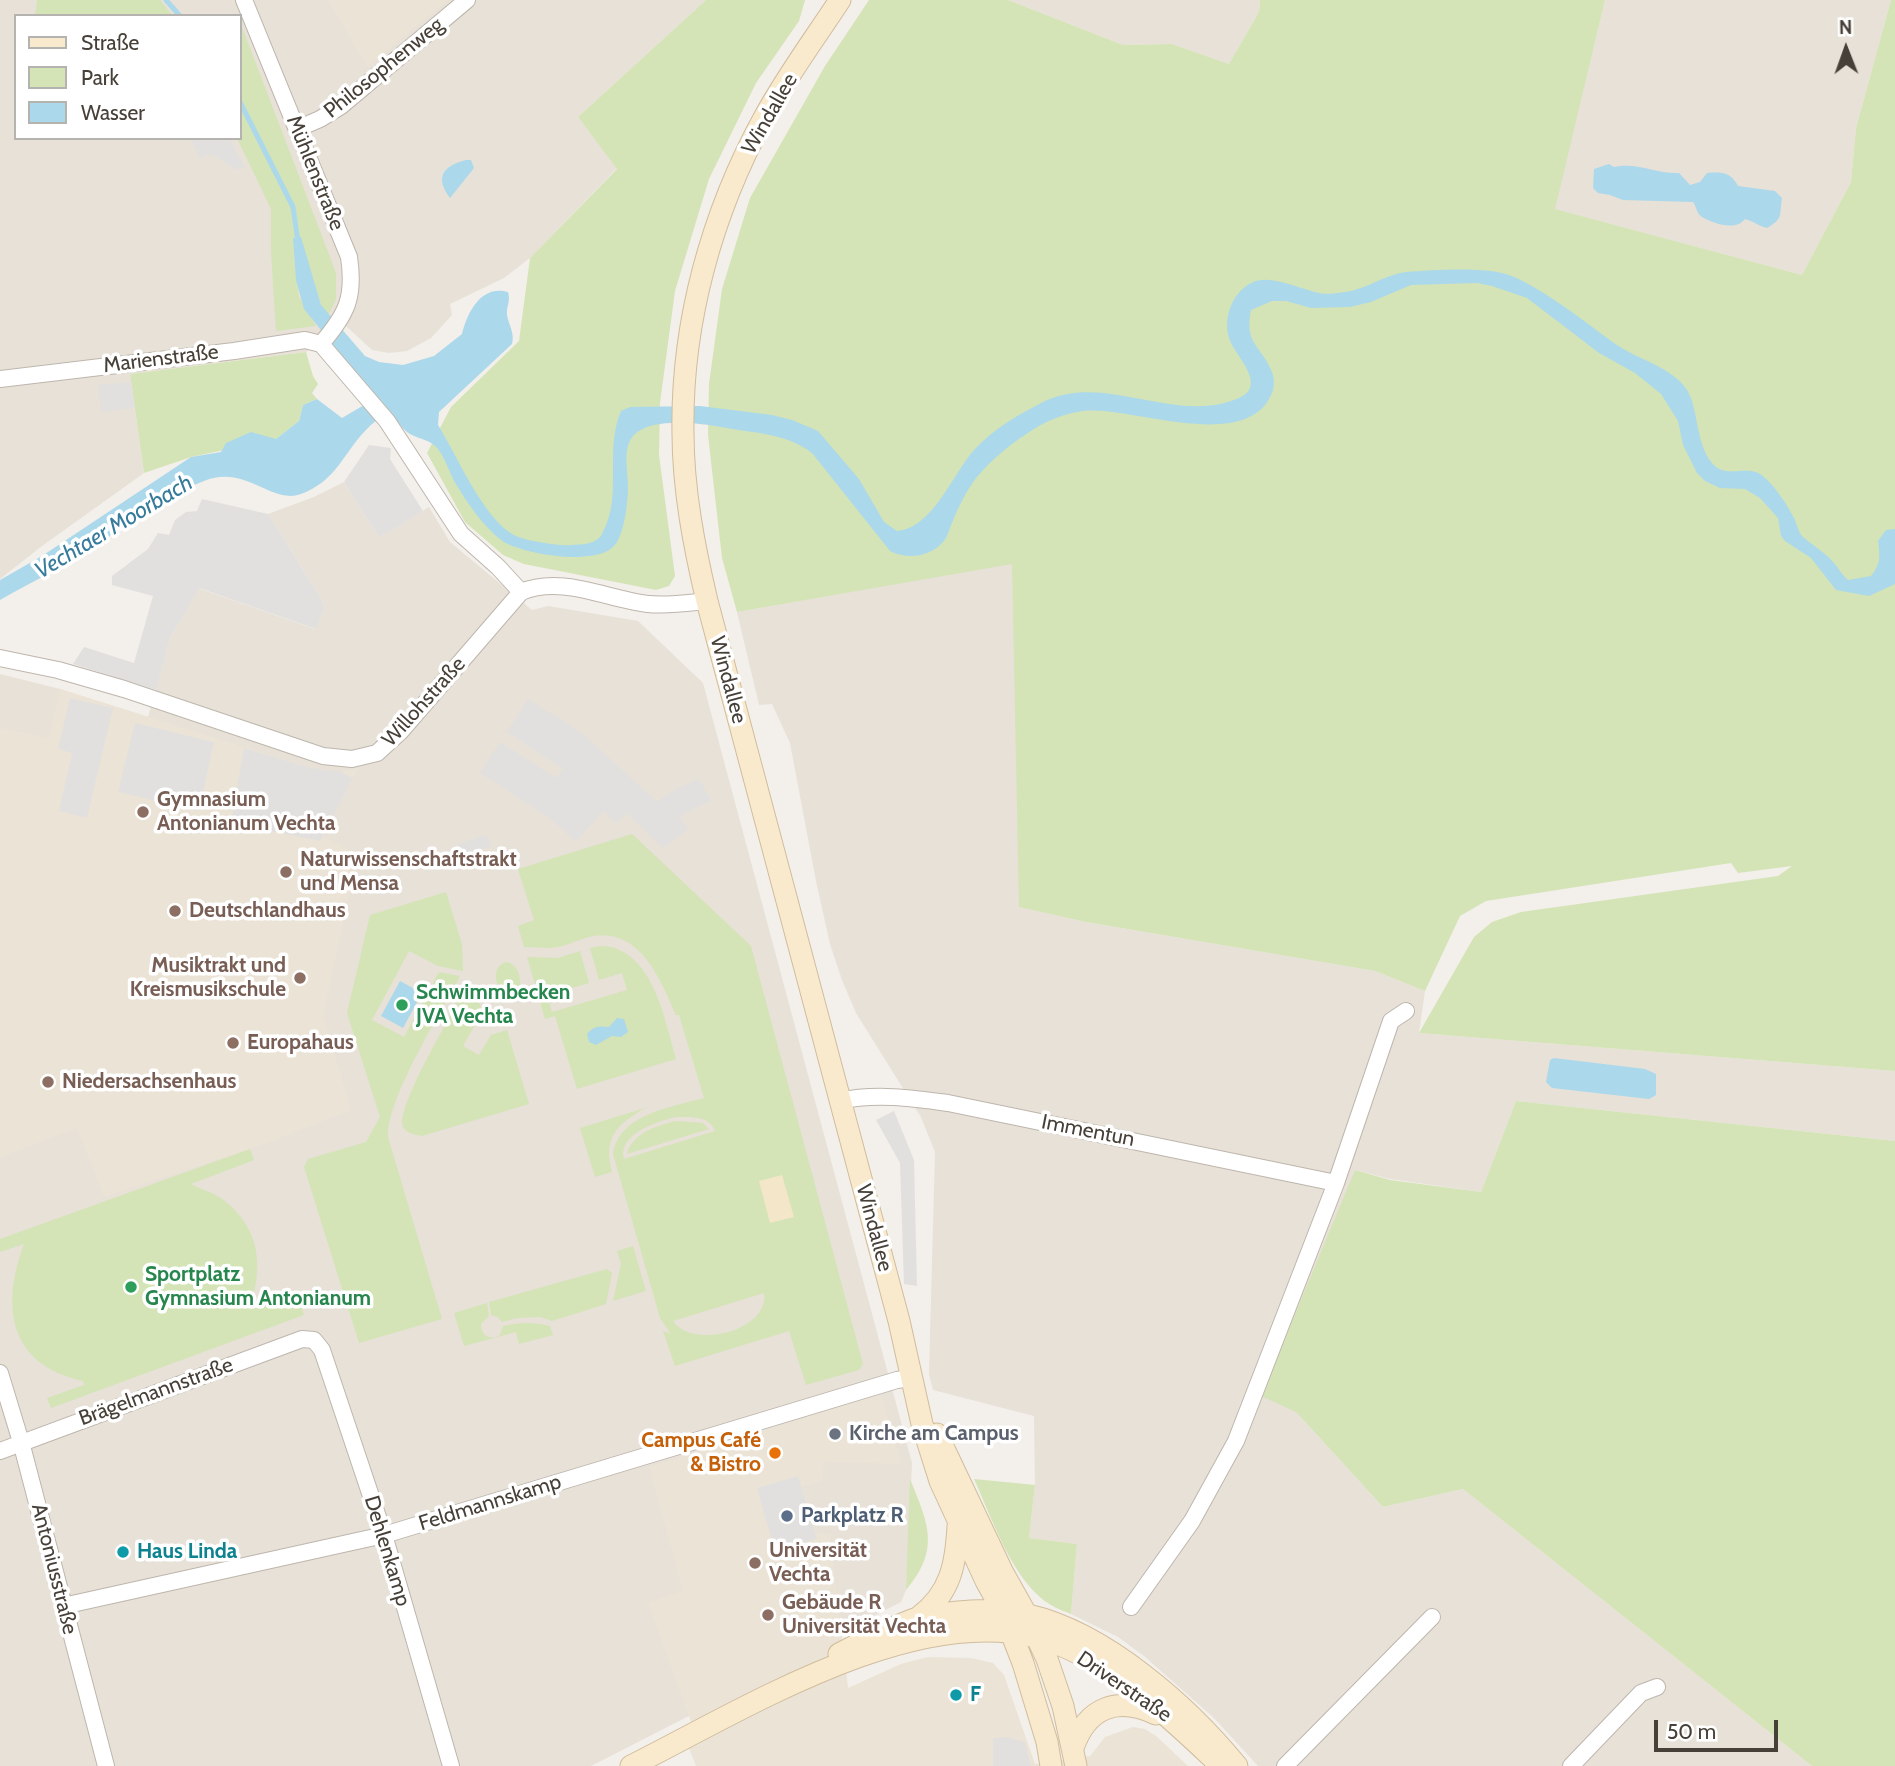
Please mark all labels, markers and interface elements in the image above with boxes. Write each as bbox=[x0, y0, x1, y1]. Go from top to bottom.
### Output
street label: Philosophenweg bbox=[319, 12, 449, 124]
legend bbox=[14, 14, 242, 140]
north arrow bbox=[1811, 14, 1881, 84]
text: N bbox=[1839, 16, 1853, 39]
text: Straße bbox=[81, 30, 139, 55]
text: Park bbox=[81, 65, 119, 90]
street label: Windallee bbox=[737, 69, 803, 159]
text: Wasser bbox=[81, 100, 145, 125]
street label: Mühlenstraße bbox=[281, 112, 349, 234]
street label: Marienstraße bbox=[102, 339, 220, 379]
water label: Vechtaer Moorbach bbox=[30, 469, 198, 585]
street label: Windallee bbox=[704, 634, 752, 726]
street label: Willohstraße bbox=[377, 652, 471, 752]
place label: Gymnasium Antonianum Vechta bbox=[157, 787, 335, 837]
marker: Gymnasium Antonianum Vechta bbox=[135, 804, 151, 820]
place label: Naturwissenschaftstrakt und Mensa bbox=[300, 847, 517, 897]
marker: Naturwissenschaftstrakt und Mensa bbox=[278, 864, 294, 880]
place label: Deutschlandhaus bbox=[189, 898, 346, 924]
marker: Deutschlandhaus bbox=[167, 903, 183, 919]
place label: Musiktrakt und Kreismusikschule bbox=[130, 953, 286, 1003]
marker: Musiktrakt und Kreismusikschule bbox=[292, 970, 308, 986]
place label: Schwimmbecken JVA Vechta bbox=[416, 980, 570, 1030]
marker: Schwimmbecken JVA Vechta bbox=[394, 997, 410, 1013]
place label: Europahaus bbox=[247, 1030, 354, 1056]
marker: Europahaus bbox=[225, 1035, 241, 1051]
place label: Niedersachsenhaus bbox=[62, 1069, 236, 1095]
marker: Niedersachsenhaus bbox=[40, 1074, 56, 1090]
street label: Immentun bbox=[1039, 1110, 1137, 1152]
street label: Windallee bbox=[850, 1182, 898, 1274]
place label: Sportplatz Gymnasium Antonianum bbox=[145, 1262, 371, 1312]
marker: Sportplatz Gymnasium Antonianum bbox=[123, 1279, 139, 1295]
street label: Brägelmannstraße bbox=[75, 1352, 237, 1432]
place label: Kirche am Campus bbox=[849, 1421, 1019, 1447]
marker: Kirche am Campus bbox=[827, 1426, 843, 1442]
place label: Campus Café & Bistro bbox=[641, 1428, 761, 1478]
marker: Campus Café & Bistro bbox=[767, 1445, 783, 1461]
street label: Feldmannskamp bbox=[416, 1469, 564, 1537]
street label: Dehlenkamp bbox=[358, 1493, 416, 1609]
street label: Antoniusstraße bbox=[26, 1501, 82, 1637]
place label: Parkplatz R bbox=[801, 1503, 904, 1529]
marker: Parkplatz R bbox=[779, 1508, 795, 1524]
place label: Universität Vechta bbox=[769, 1538, 867, 1588]
place label: Haus Linda bbox=[137, 1539, 237, 1565]
marker: Haus Linda bbox=[115, 1544, 131, 1560]
marker: Universität Vechta bbox=[747, 1555, 763, 1571]
place label: Gebäude R Universität Vechta bbox=[782, 1590, 946, 1640]
marker: Gebäude R Universität Vechta bbox=[760, 1607, 776, 1623]
street label: Driverstraße bbox=[1072, 1646, 1176, 1728]
place label: F bbox=[970, 1682, 981, 1708]
marker: F bbox=[948, 1687, 964, 1703]
scale bar bbox=[1657, 1706, 1781, 1750]
text: 50 m bbox=[1667, 1719, 1716, 1744]

